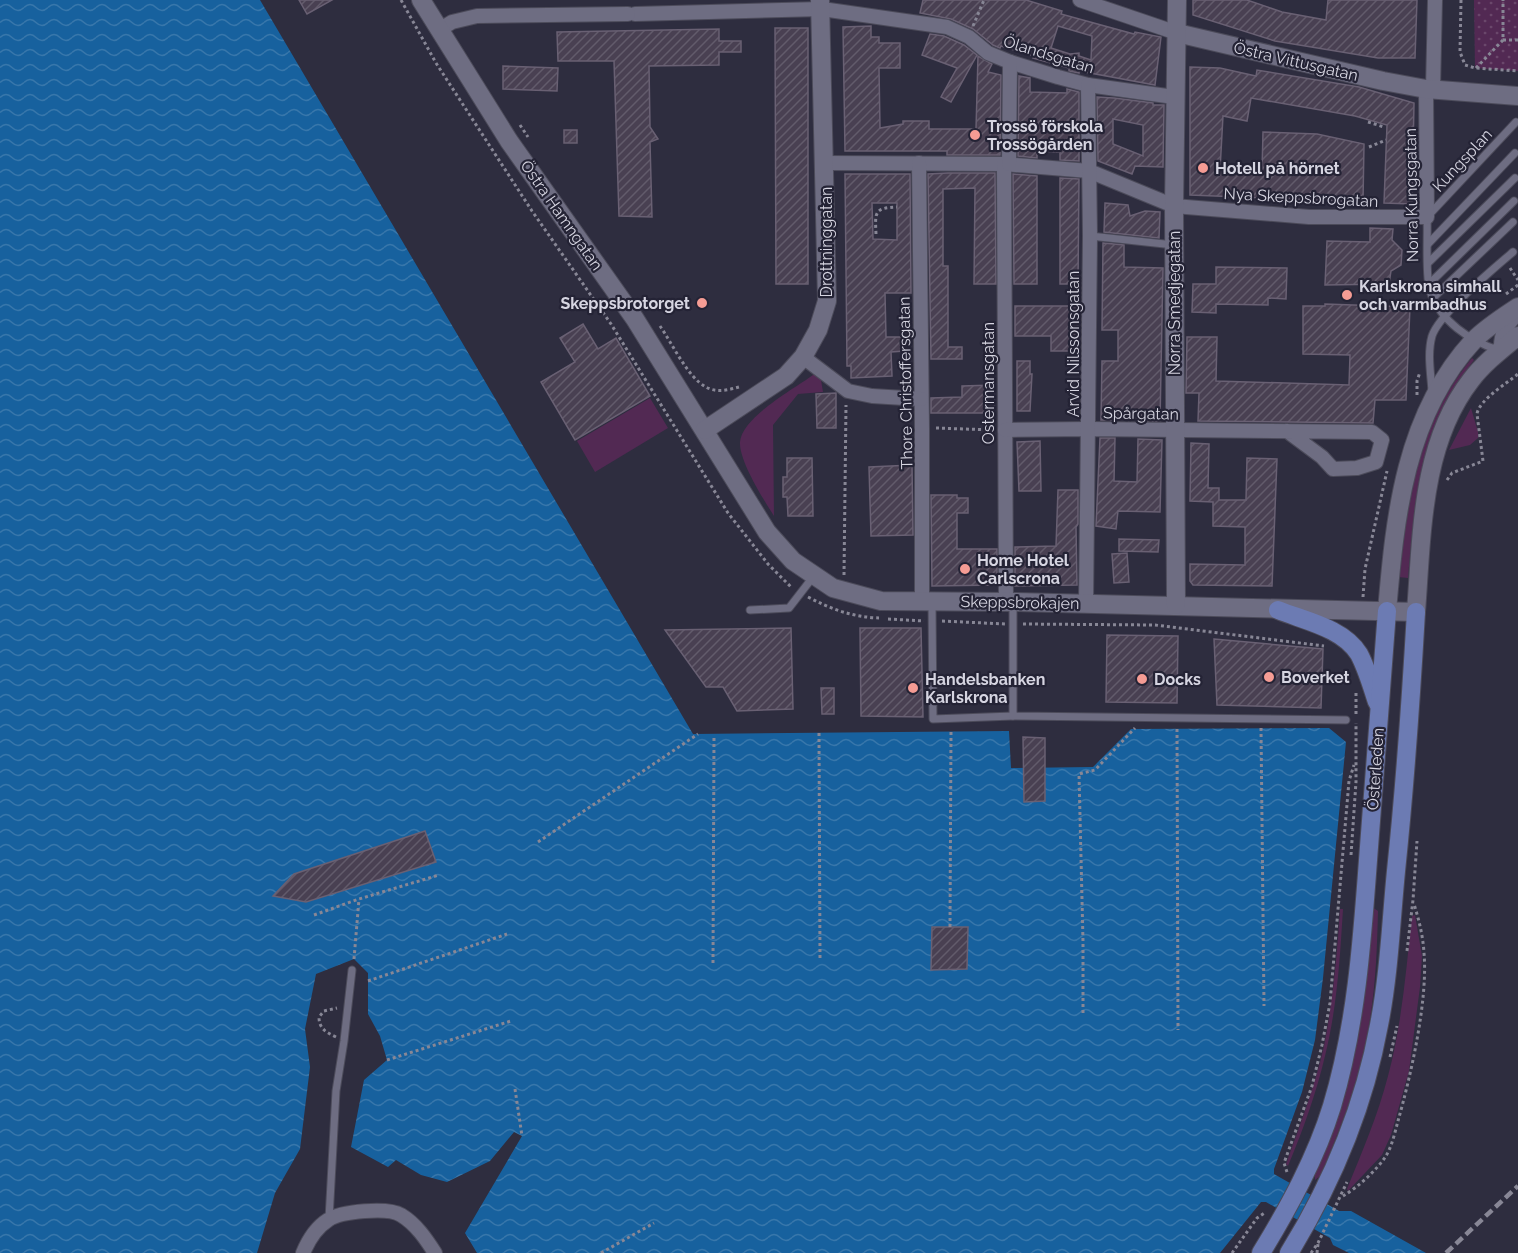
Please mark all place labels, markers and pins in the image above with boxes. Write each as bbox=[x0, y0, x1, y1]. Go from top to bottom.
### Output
place label: Trossö förskola Trossögården bbox=[987, 117, 1103, 154]
marker: Trossö förskola Trossögården bbox=[968, 128, 982, 142]
place label: Hotell på hörnet bbox=[1215, 159, 1340, 178]
marker: Hotell på hörnet bbox=[1196, 161, 1210, 175]
place label: Karlskrona simhall och varmbadhus bbox=[1359, 277, 1502, 314]
marker: Karlskrona simhall och varmbadhus bbox=[1340, 288, 1354, 302]
place label: Skeppsbrotorget bbox=[561, 294, 690, 313]
marker: Skeppsbrotorget bbox=[695, 296, 709, 310]
place label: Home Hotel Carlscrona bbox=[977, 551, 1070, 588]
marker: Home Hotel Carlscrona bbox=[958, 562, 972, 576]
place label: Boverket bbox=[1281, 668, 1350, 687]
place label: Handelsbanken Karlskrona bbox=[925, 670, 1045, 707]
place label: Docks bbox=[1154, 670, 1201, 689]
marker: Boverket bbox=[1262, 670, 1276, 684]
marker: Docks bbox=[1135, 672, 1149, 686]
marker: Handelsbanken Karlskrona bbox=[906, 681, 920, 695]

